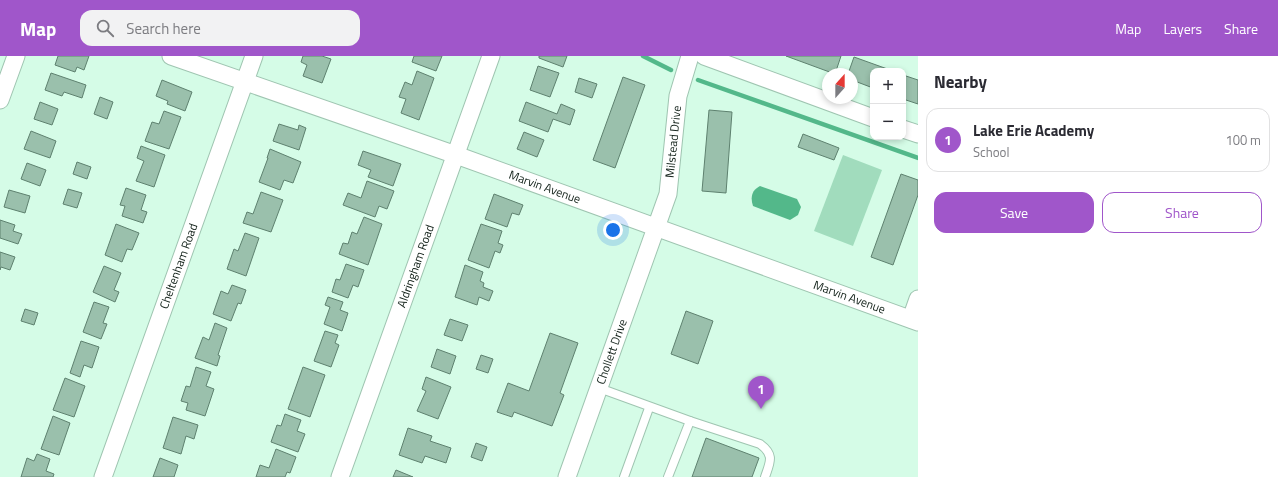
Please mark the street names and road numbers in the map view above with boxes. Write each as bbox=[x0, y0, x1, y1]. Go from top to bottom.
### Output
street label: Milstead Drive bbox=[660, 105, 686, 179]
street label: Marvin Avenue bbox=[506, 165, 584, 208]
street label: Cheltenham Road bbox=[154, 221, 202, 311]
street label: Aldringham Road bbox=[392, 222, 439, 310]
street label: Marvin Avenue bbox=[811, 275, 888, 318]
street label: Chollett Drive bbox=[591, 316, 632, 387]

